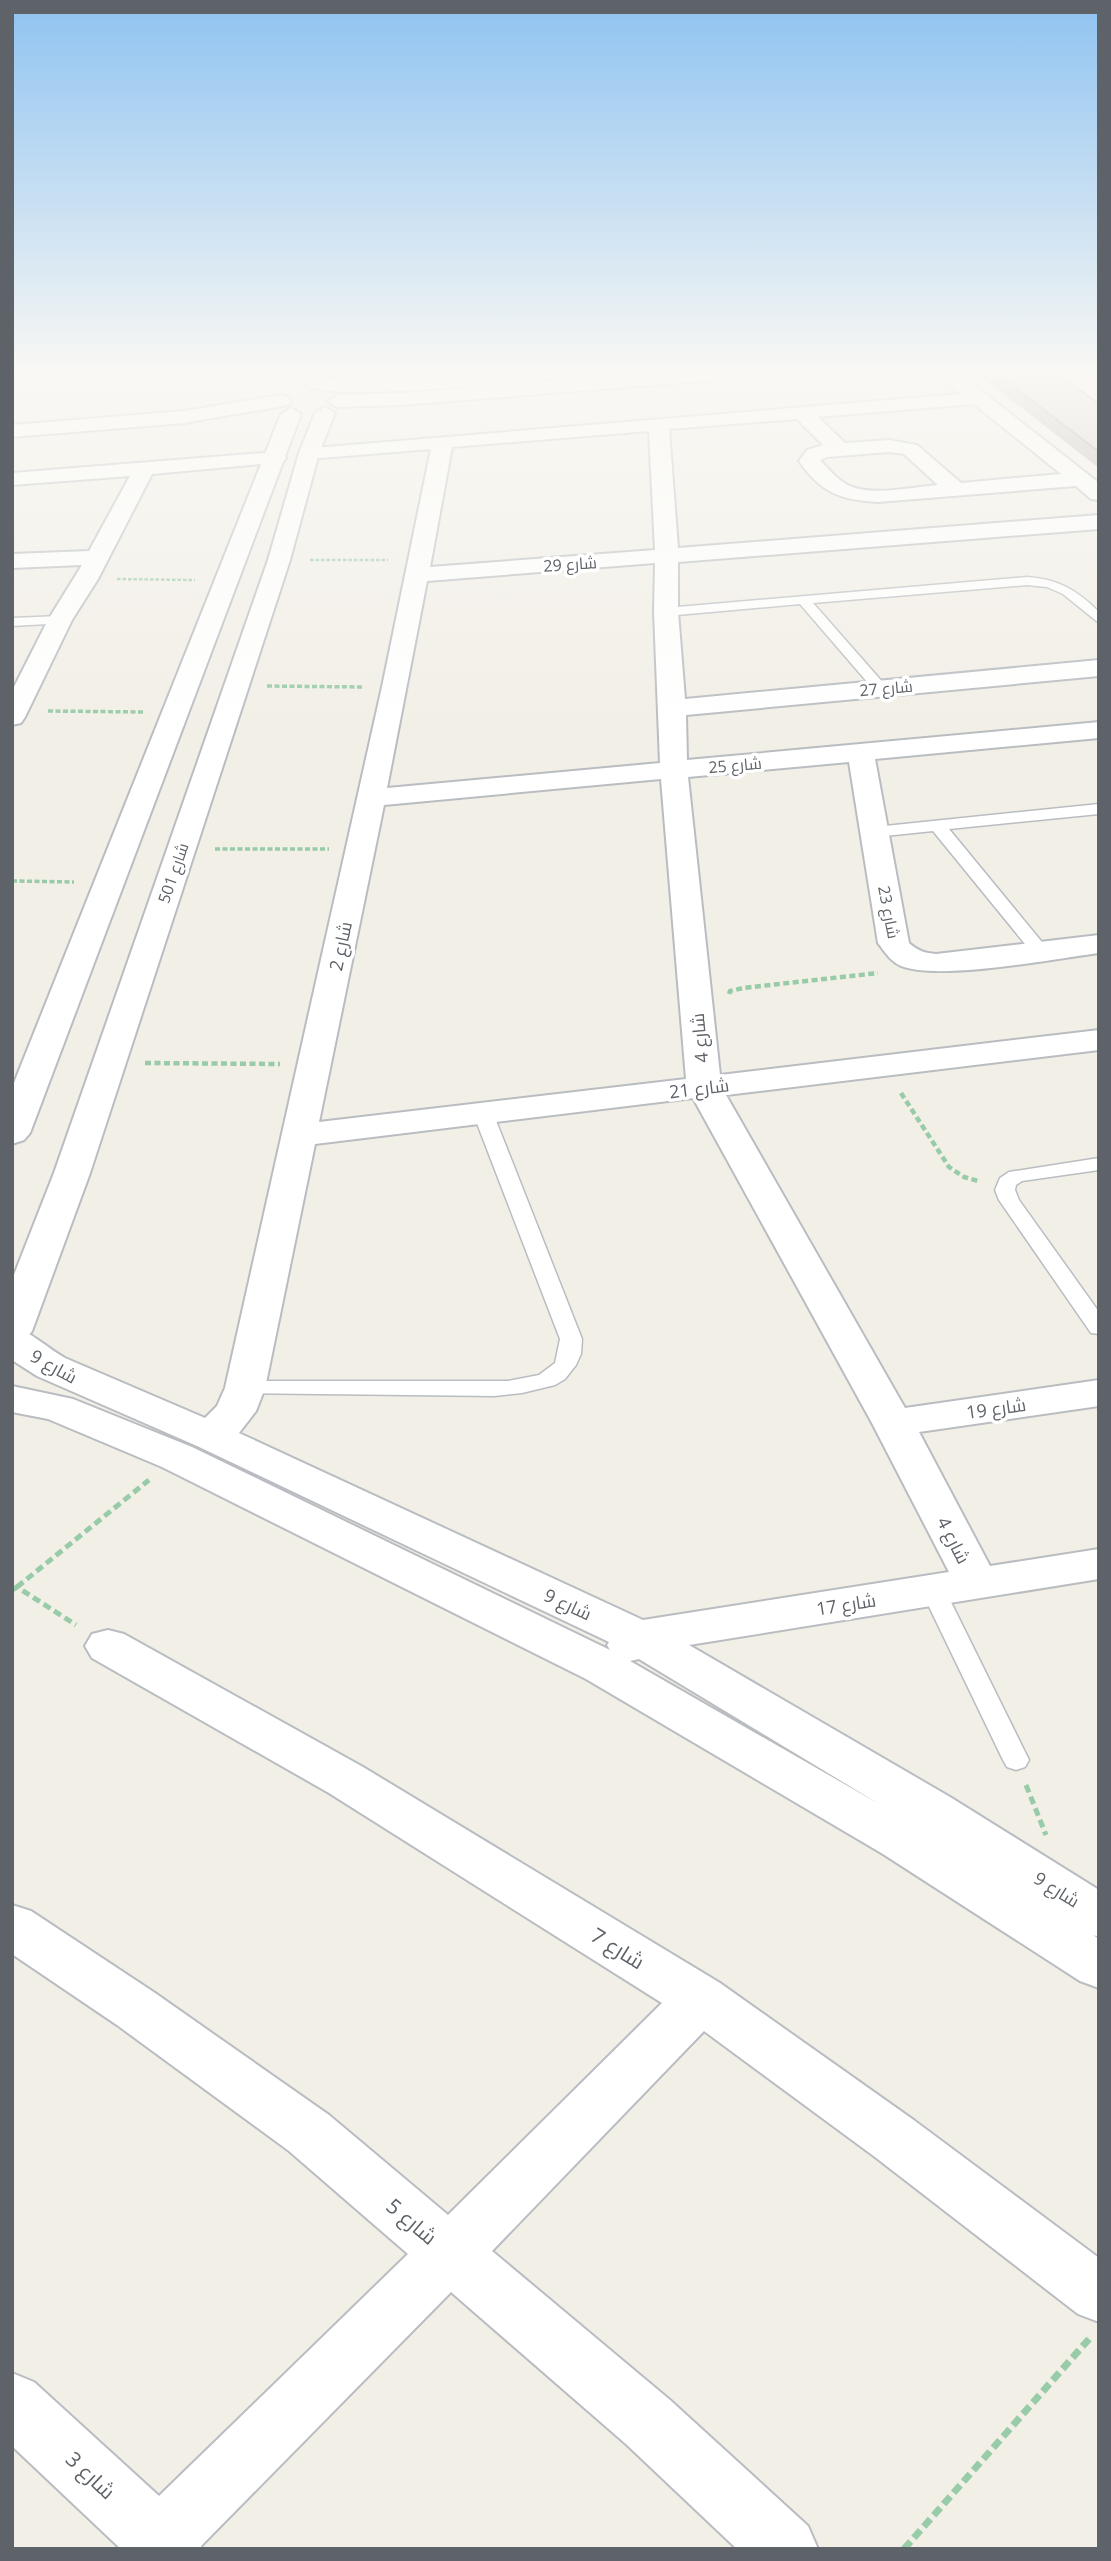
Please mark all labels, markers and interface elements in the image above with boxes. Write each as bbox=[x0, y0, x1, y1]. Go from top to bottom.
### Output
street label: شارع 29 bbox=[543, 551, 597, 578]
street label: شارع 27 bbox=[858, 675, 914, 702]
street label: شارع 25 bbox=[707, 752, 763, 779]
street label: شارع 501 bbox=[152, 840, 195, 907]
street label: شارع 23 bbox=[872, 884, 905, 941]
street label: شارع 2 bbox=[323, 919, 358, 973]
street label: شارع 4 bbox=[685, 1012, 714, 1064]
street label: شارع 21 bbox=[668, 1072, 730, 1105]
street label: شارع 9 bbox=[26, 1343, 82, 1389]
street label: شارع 19 bbox=[965, 1392, 1028, 1425]
street label: شارع 4 bbox=[931, 1512, 976, 1568]
street label: شارع 9 bbox=[540, 1583, 596, 1626]
street label: شارع 17 bbox=[814, 1587, 878, 1622]
street label: شارع 9 bbox=[1029, 1866, 1084, 1913]
street label: شارع 7 bbox=[585, 1921, 650, 1976]
street label: شارع 5 bbox=[380, 2192, 443, 2251]
street label: شارع 3 bbox=[60, 2445, 122, 2506]

